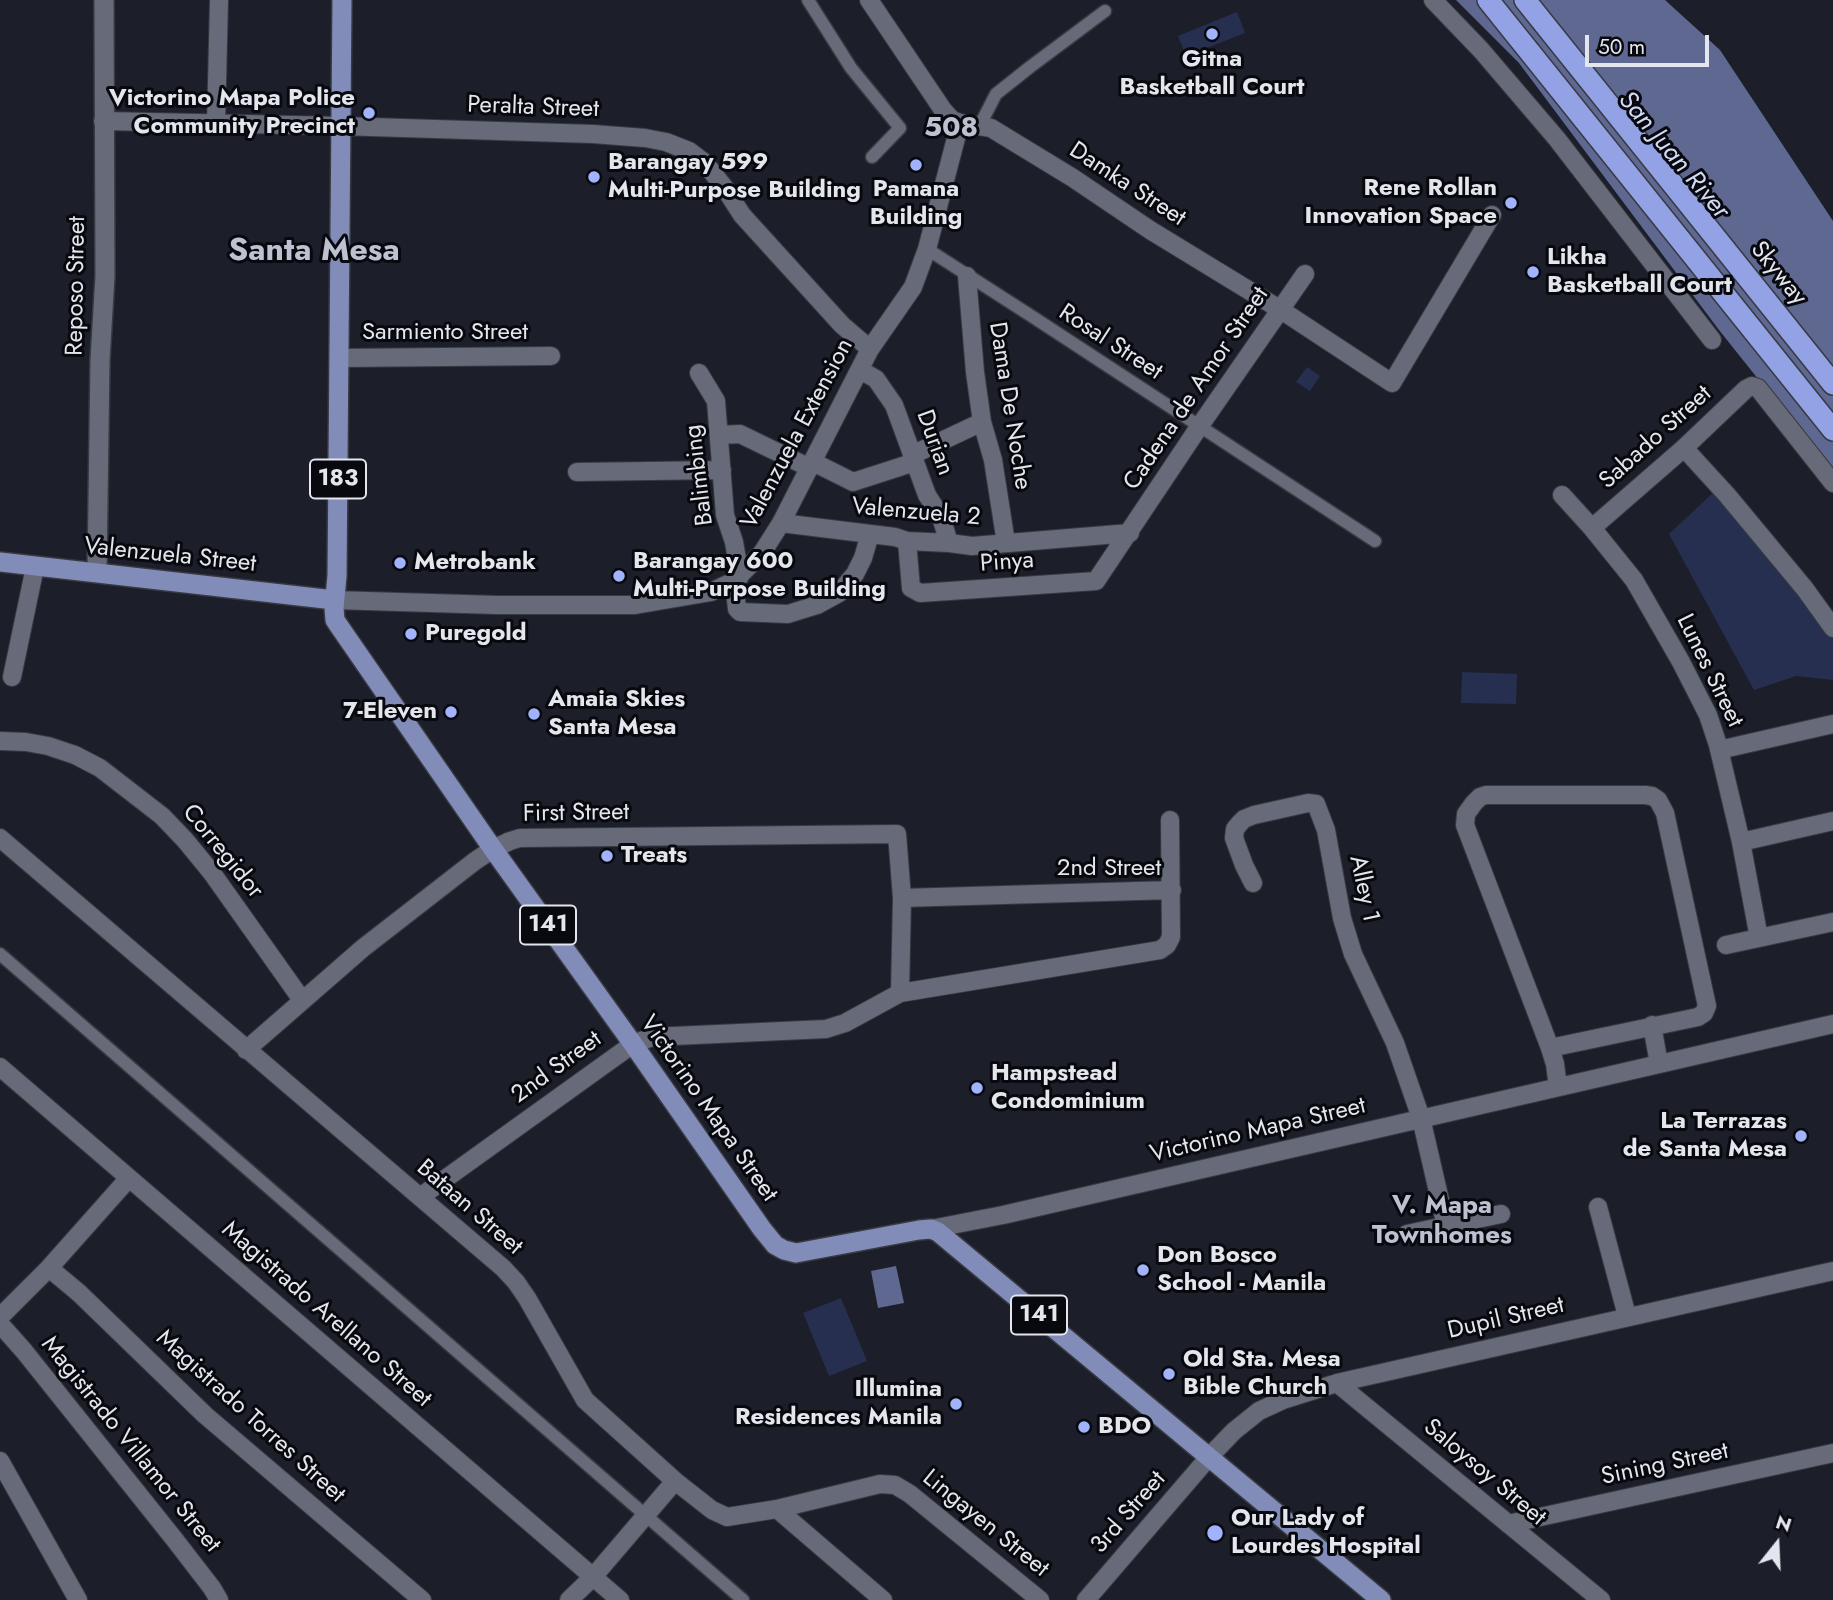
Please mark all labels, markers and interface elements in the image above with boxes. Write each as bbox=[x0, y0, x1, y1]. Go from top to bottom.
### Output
scale bar bbox=[1588, 21, 1712, 65]
marker: Gitna Basketball Court bbox=[1204, 26, 1220, 42]
text: 50 m bbox=[1598, 32, 1645, 62]
place label: Gitna Basketball Court bbox=[1120, 46, 1304, 102]
place label: Victorino Mapa Police Community Precinct bbox=[109, 85, 355, 141]
water label: San Juan River bbox=[1611, 86, 1735, 226]
street label: Peralta Street bbox=[467, 91, 599, 125]
marker: Victorino Mapa Police Community Precinct bbox=[361, 105, 377, 121]
district label: 508 bbox=[924, 112, 978, 146]
street label: Damka Street bbox=[1063, 137, 1191, 233]
place label: Barangay 599 Multi-Purpose Building bbox=[608, 149, 861, 205]
marker: Pamana Building bbox=[908, 157, 924, 173]
marker: Barangay 599 Multi-Purpose Building bbox=[586, 169, 602, 185]
place label: Rene Rollan Innovation Space bbox=[1305, 175, 1497, 231]
place label: Pamana Building bbox=[870, 176, 962, 232]
marker: Rene Rollan Innovation Space bbox=[1503, 195, 1519, 211]
street label: Reposo Street bbox=[61, 216, 93, 356]
district label: Santa Mesa bbox=[228, 233, 400, 271]
street label: Skyway bbox=[1744, 236, 1812, 312]
place label: Likha Basketball Court bbox=[1547, 244, 1732, 300]
marker: Likha Basketball Court bbox=[1525, 264, 1541, 280]
street label: Cadena de Amor Street bbox=[1118, 282, 1276, 496]
street label: Rosal Street bbox=[1053, 299, 1167, 387]
street label: Sarmiento Street bbox=[362, 319, 528, 347]
street label: Dama De Noche bbox=[982, 320, 1036, 492]
street label: Valenzuela Extension bbox=[736, 334, 860, 534]
street label: Sabado Street bbox=[1594, 380, 1718, 496]
street label: Durian bbox=[909, 406, 959, 480]
street label: Balimbing bbox=[680, 423, 720, 527]
road number: 183 bbox=[310, 460, 366, 499]
street label: Valenzuela 2 bbox=[850, 493, 982, 533]
street label: Valenzuela Street bbox=[83, 533, 257, 579]
street label: Pinya bbox=[979, 547, 1035, 579]
place label: Barangay 600 Multi-Purpose Building bbox=[633, 548, 886, 604]
place label: Metrobank bbox=[414, 549, 536, 577]
marker: Metrobank bbox=[392, 555, 408, 571]
marker: Barangay 600 Multi-Purpose Building bbox=[611, 568, 627, 584]
street label: Lunes Street bbox=[1669, 610, 1749, 732]
place label: Puregold bbox=[425, 620, 527, 648]
marker: Puregold bbox=[403, 626, 419, 642]
place label: Amaia Skies Santa Mesa bbox=[548, 686, 685, 742]
place label: 7-Eleven bbox=[343, 698, 437, 726]
marker: 7-Eleven bbox=[443, 704, 459, 720]
marker: Amaia Skies Santa Mesa bbox=[526, 706, 542, 722]
street label: Corregidor bbox=[175, 799, 269, 905]
street label: First Street bbox=[523, 799, 629, 829]
place label: Treats bbox=[621, 842, 687, 870]
marker: Treats bbox=[599, 848, 615, 864]
street label: Alley 1 bbox=[1342, 853, 1384, 925]
street label: 2nd Street bbox=[1057, 855, 1161, 883]
road number: 141 bbox=[520, 906, 576, 944]
street label: Victorino Mapa Street bbox=[633, 1010, 783, 1208]
street label: 2nd Street bbox=[506, 1026, 608, 1110]
place label: Hampstead Condominium bbox=[991, 1060, 1145, 1116]
marker: Hampstead Condominium bbox=[969, 1080, 985, 1096]
street label: Victorino Mapa Street bbox=[1147, 1092, 1369, 1170]
place label: La Terrazas de Santa Mesa bbox=[1623, 1108, 1787, 1164]
marker: La Terrazas de Santa Mesa bbox=[1793, 1128, 1809, 1144]
street label: Bataan Street bbox=[410, 1154, 528, 1262]
district label: V. Mapa Townhomes bbox=[1372, 1191, 1512, 1252]
street label: Magistrado Arellano Street bbox=[215, 1216, 437, 1414]
place label: Don Bosco School - Manila bbox=[1157, 1242, 1326, 1298]
marker: Don Bosco School - Manila bbox=[1135, 1262, 1151, 1278]
street label: Dupil Street bbox=[1445, 1292, 1567, 1346]
road number: 141 bbox=[1011, 1296, 1067, 1334]
street label: Magistrado Torres Street bbox=[149, 1324, 351, 1510]
street label: Magistrado Villamor Street bbox=[34, 1331, 226, 1559]
place label: Old Sta. Mesa Bible Church bbox=[1183, 1346, 1341, 1402]
marker: Old Sta. Mesa Bible Church bbox=[1161, 1366, 1177, 1382]
place label: Illumina Residences Manila bbox=[735, 1376, 942, 1432]
marker: Illumina Residences Manila bbox=[948, 1396, 964, 1412]
place label: BDO bbox=[1098, 1413, 1151, 1441]
street label: Saloysoy Street bbox=[1417, 1413, 1551, 1533]
marker: BDO bbox=[1076, 1419, 1092, 1435]
street label: Sining Street bbox=[1599, 1438, 1731, 1492]
street label: Lingayen Street bbox=[916, 1464, 1054, 1584]
street label: 3rd Street bbox=[1085, 1466, 1173, 1560]
place label: Our Lady of Lourdes Hospital bbox=[1231, 1505, 1421, 1561]
text: N bbox=[1772, 1508, 1795, 1539]
north arrow bbox=[1742, 1509, 1812, 1579]
marker: Our Lady of Lourdes Hospital bbox=[1205, 1523, 1225, 1543]

